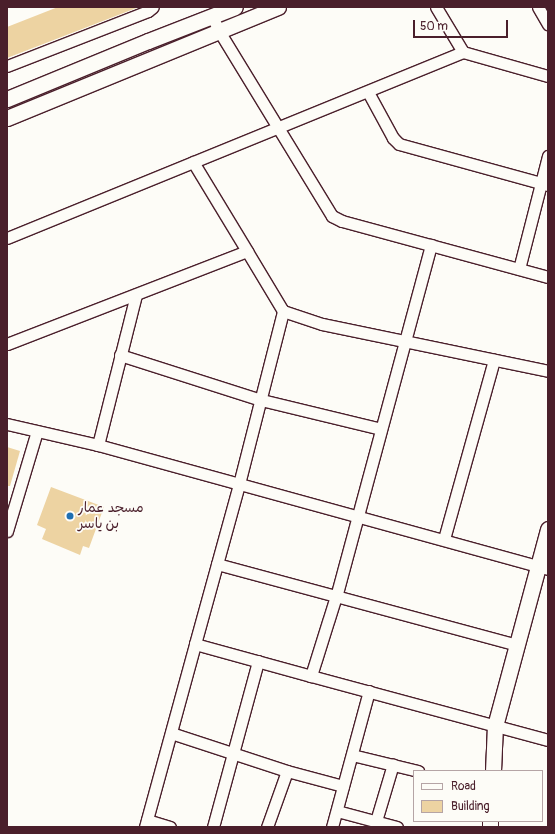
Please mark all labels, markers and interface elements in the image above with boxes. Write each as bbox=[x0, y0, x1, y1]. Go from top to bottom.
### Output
scale bar bbox=[415, 12, 510, 38]
text: 50 m bbox=[420, 19, 448, 34]
place label: مسجد عمار بن ياسر bbox=[78, 500, 144, 532]
marker: مسجد عمار بن ياسر bbox=[65, 511, 75, 521]
legend bbox=[413, 770, 543, 822]
text: Road bbox=[451, 779, 476, 794]
text: Building bbox=[451, 799, 490, 814]

